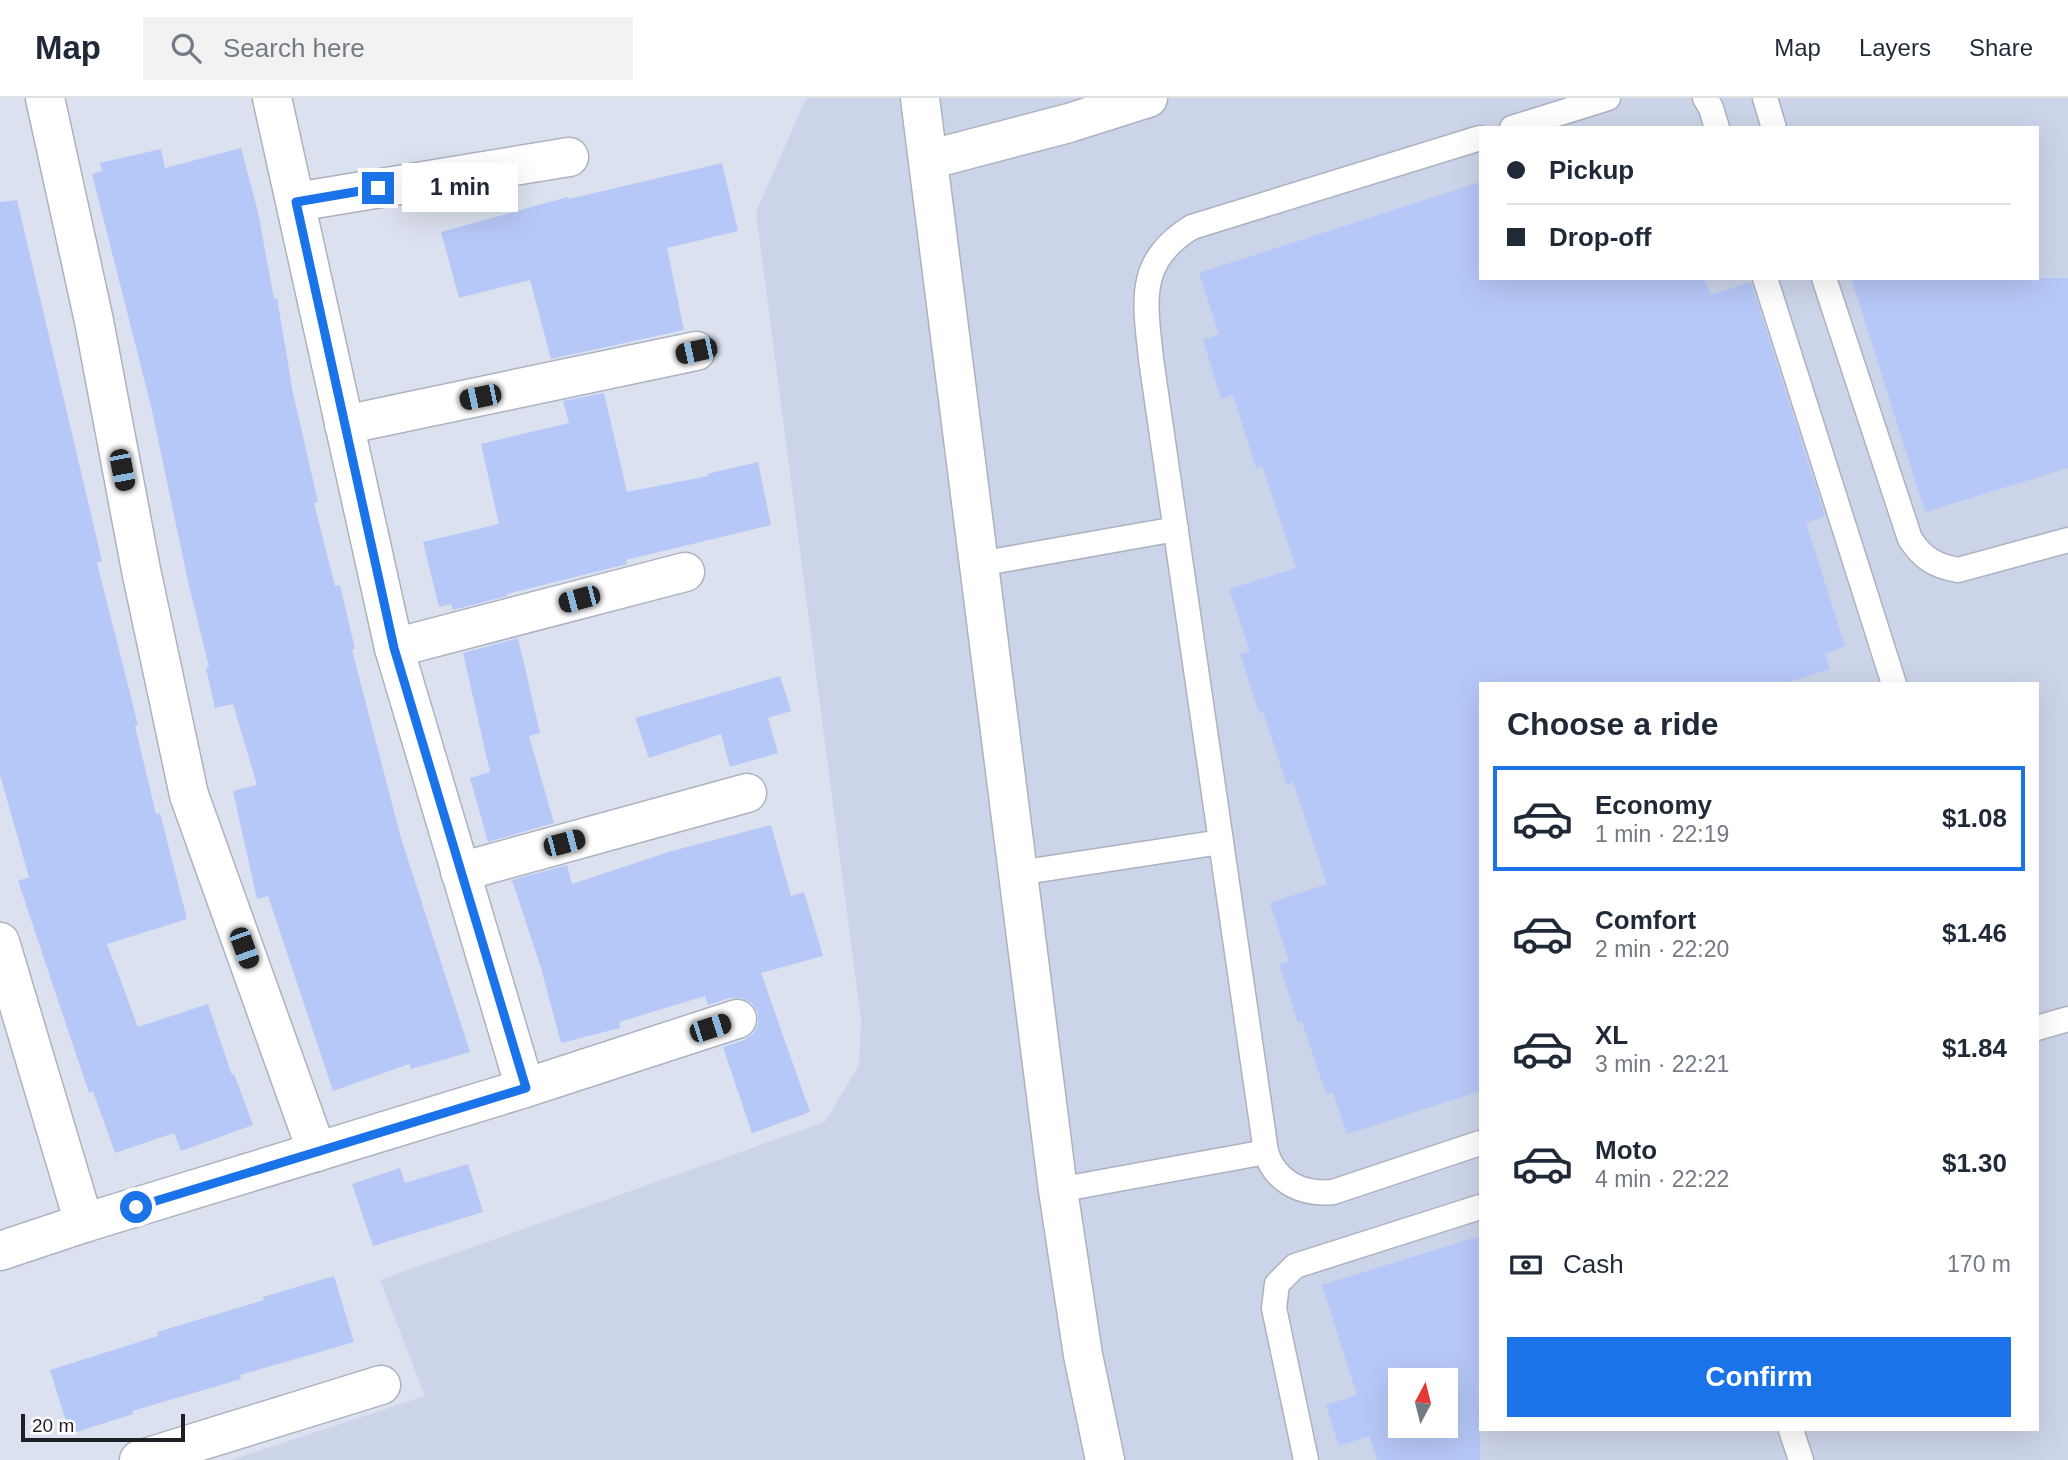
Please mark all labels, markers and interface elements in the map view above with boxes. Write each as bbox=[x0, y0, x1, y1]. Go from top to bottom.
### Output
search box bbox=[143, 17, 633, 80]
text: Map bbox=[35, 29, 101, 66]
icon: search bbox=[167, 29, 205, 67]
text: Search here bbox=[223, 33, 365, 63]
text: Map bbox=[1774, 34, 1821, 61]
text: Layers bbox=[1859, 34, 1931, 61]
text: Share bbox=[1969, 34, 2033, 61]
text: Pickup bbox=[1549, 155, 1634, 185]
callout: 1 min bbox=[402, 164, 518, 212]
route end bbox=[362, 172, 394, 204]
text: 1 min bbox=[430, 174, 490, 200]
text: Drop-off bbox=[1549, 222, 1652, 252]
car bbox=[674, 336, 719, 366]
car bbox=[458, 382, 503, 412]
car bbox=[108, 447, 137, 493]
car bbox=[556, 583, 603, 615]
text: Choose a ride bbox=[1507, 706, 1719, 742]
icon: car bbox=[1511, 787, 1574, 850]
text: Economy bbox=[1595, 790, 1712, 820]
text: $1.08 bbox=[1942, 803, 2007, 833]
text: 1 min · 22:19 bbox=[1595, 821, 1729, 847]
car bbox=[541, 827, 588, 859]
icon: car bbox=[1511, 902, 1574, 965]
text: Comfort bbox=[1595, 905, 1696, 935]
text: $1.46 bbox=[1942, 918, 2007, 948]
car bbox=[227, 925, 262, 971]
text: 2 min · 22:20 bbox=[1595, 936, 1729, 962]
car bbox=[687, 1012, 734, 1044]
icon: car bbox=[1511, 1017, 1574, 1080]
text: XL bbox=[1595, 1020, 1628, 1050]
text: $1.84 bbox=[1942, 1033, 2007, 1063]
text: 3 min · 22:21 bbox=[1595, 1051, 1729, 1077]
icon: car bbox=[1511, 1132, 1574, 1195]
text: Moto bbox=[1595, 1135, 1657, 1165]
text: $1.30 bbox=[1942, 1148, 2007, 1178]
text: 4 min · 22:22 bbox=[1595, 1166, 1729, 1192]
route start bbox=[120, 1191, 152, 1223]
icon: cash bbox=[1507, 1246, 1545, 1284]
text: Cash bbox=[1563, 1249, 1624, 1279]
text: 170 m bbox=[1947, 1251, 2011, 1277]
button: Confirm bbox=[1507, 1337, 2011, 1417]
north arrow bbox=[1388, 1368, 1458, 1438]
map controls bbox=[1388, 1368, 1458, 1438]
scale bar bbox=[21, 1411, 186, 1443]
text: 20 m bbox=[32, 1415, 74, 1436]

